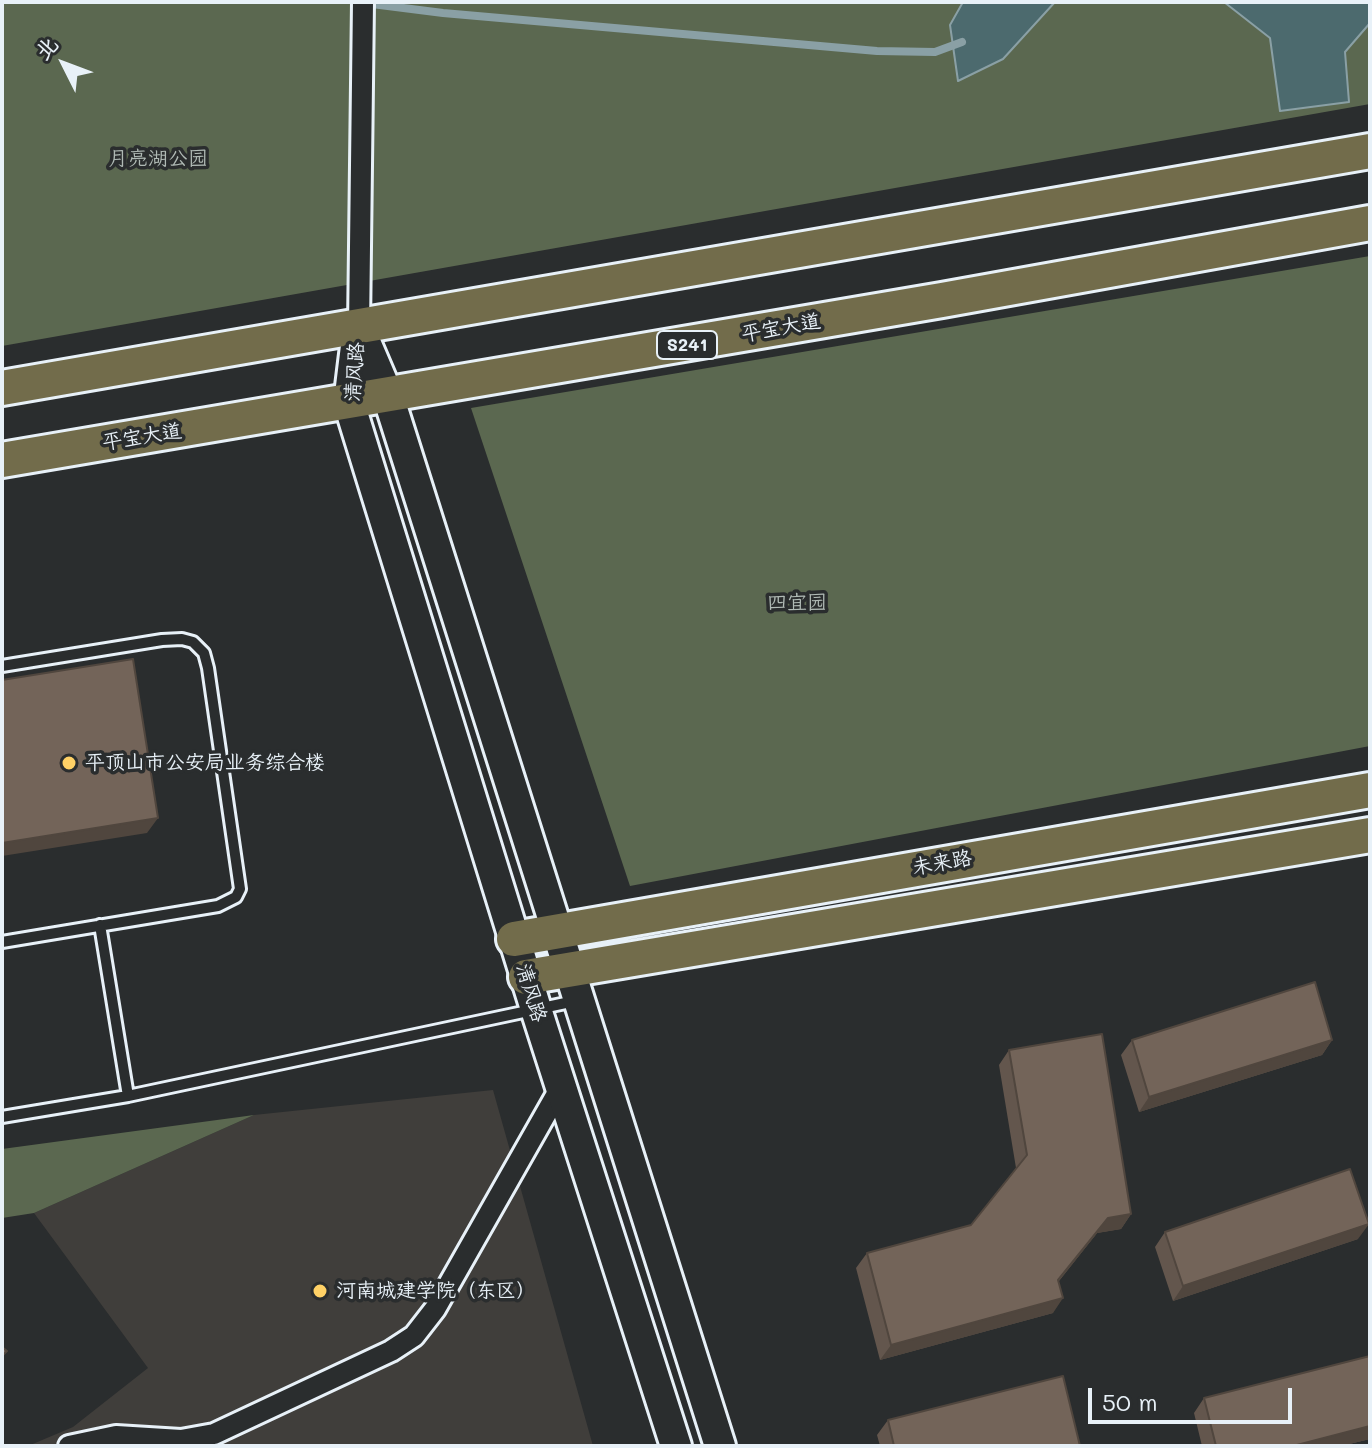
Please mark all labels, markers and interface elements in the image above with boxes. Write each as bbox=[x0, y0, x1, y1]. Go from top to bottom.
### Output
north arrow bbox=[24, 24, 104, 104]
text: 北 bbox=[28, 30, 64, 65]
park label: 月亮湖公园 bbox=[108, 147, 208, 171]
street label: 平宝大道 bbox=[740, 309, 822, 347]
road number: S241 bbox=[657, 331, 717, 359]
street label: 清风路 bbox=[341, 341, 369, 403]
street label: 平宝大道 bbox=[101, 419, 183, 455]
park label: 四宜园 bbox=[767, 591, 827, 615]
place label: 平顶山市公安局业务综合楼 bbox=[85, 751, 325, 775]
marker: 平顶山市公安局业务综合楼 bbox=[60, 754, 78, 772]
street label: 未来路 bbox=[910, 846, 974, 880]
street label: 清风路 bbox=[511, 961, 551, 1025]
place label: 河南城建学院（东区） bbox=[336, 1279, 536, 1303]
marker: 河南城建学院（东区） bbox=[311, 1282, 329, 1300]
scale bar bbox=[1092, 1372, 1296, 1422]
text: 50 m bbox=[1102, 1386, 1158, 1417]

